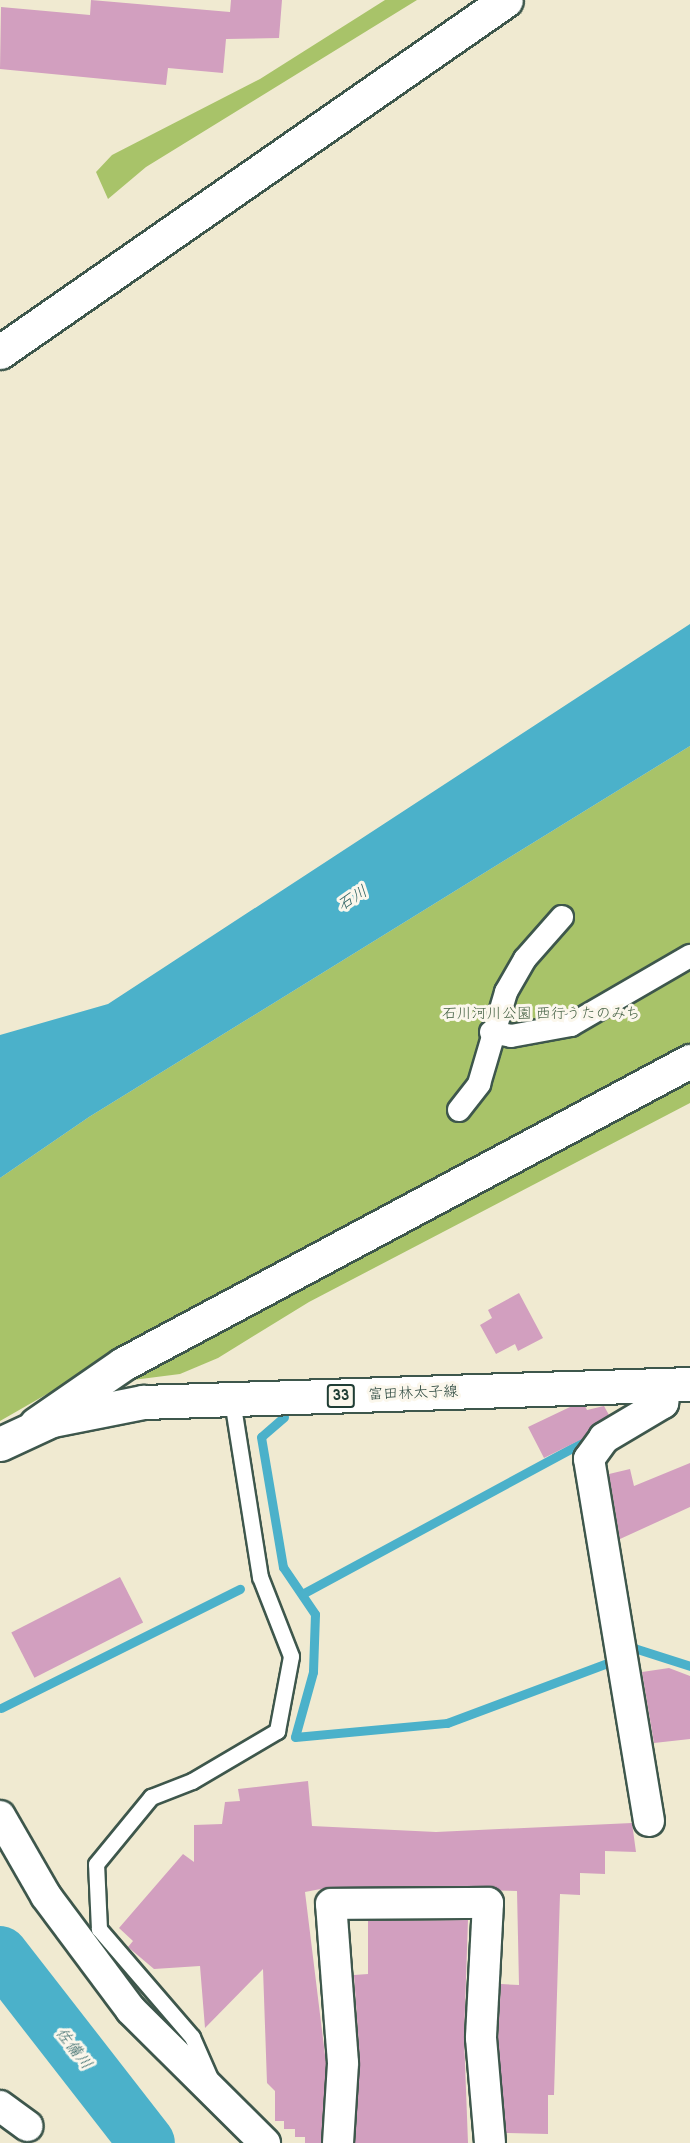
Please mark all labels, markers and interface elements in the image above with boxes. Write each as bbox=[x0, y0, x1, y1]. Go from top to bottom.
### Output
water label: 石川 bbox=[334, 882, 372, 916]
park label: 石川河川公園 西行うたのみち bbox=[441, 1005, 641, 1023]
street label: 富田林太子線 bbox=[368, 1382, 458, 1404]
road number: 33 bbox=[326, 1385, 356, 1407]
water label: 佐備川 bbox=[51, 2024, 95, 2074]

